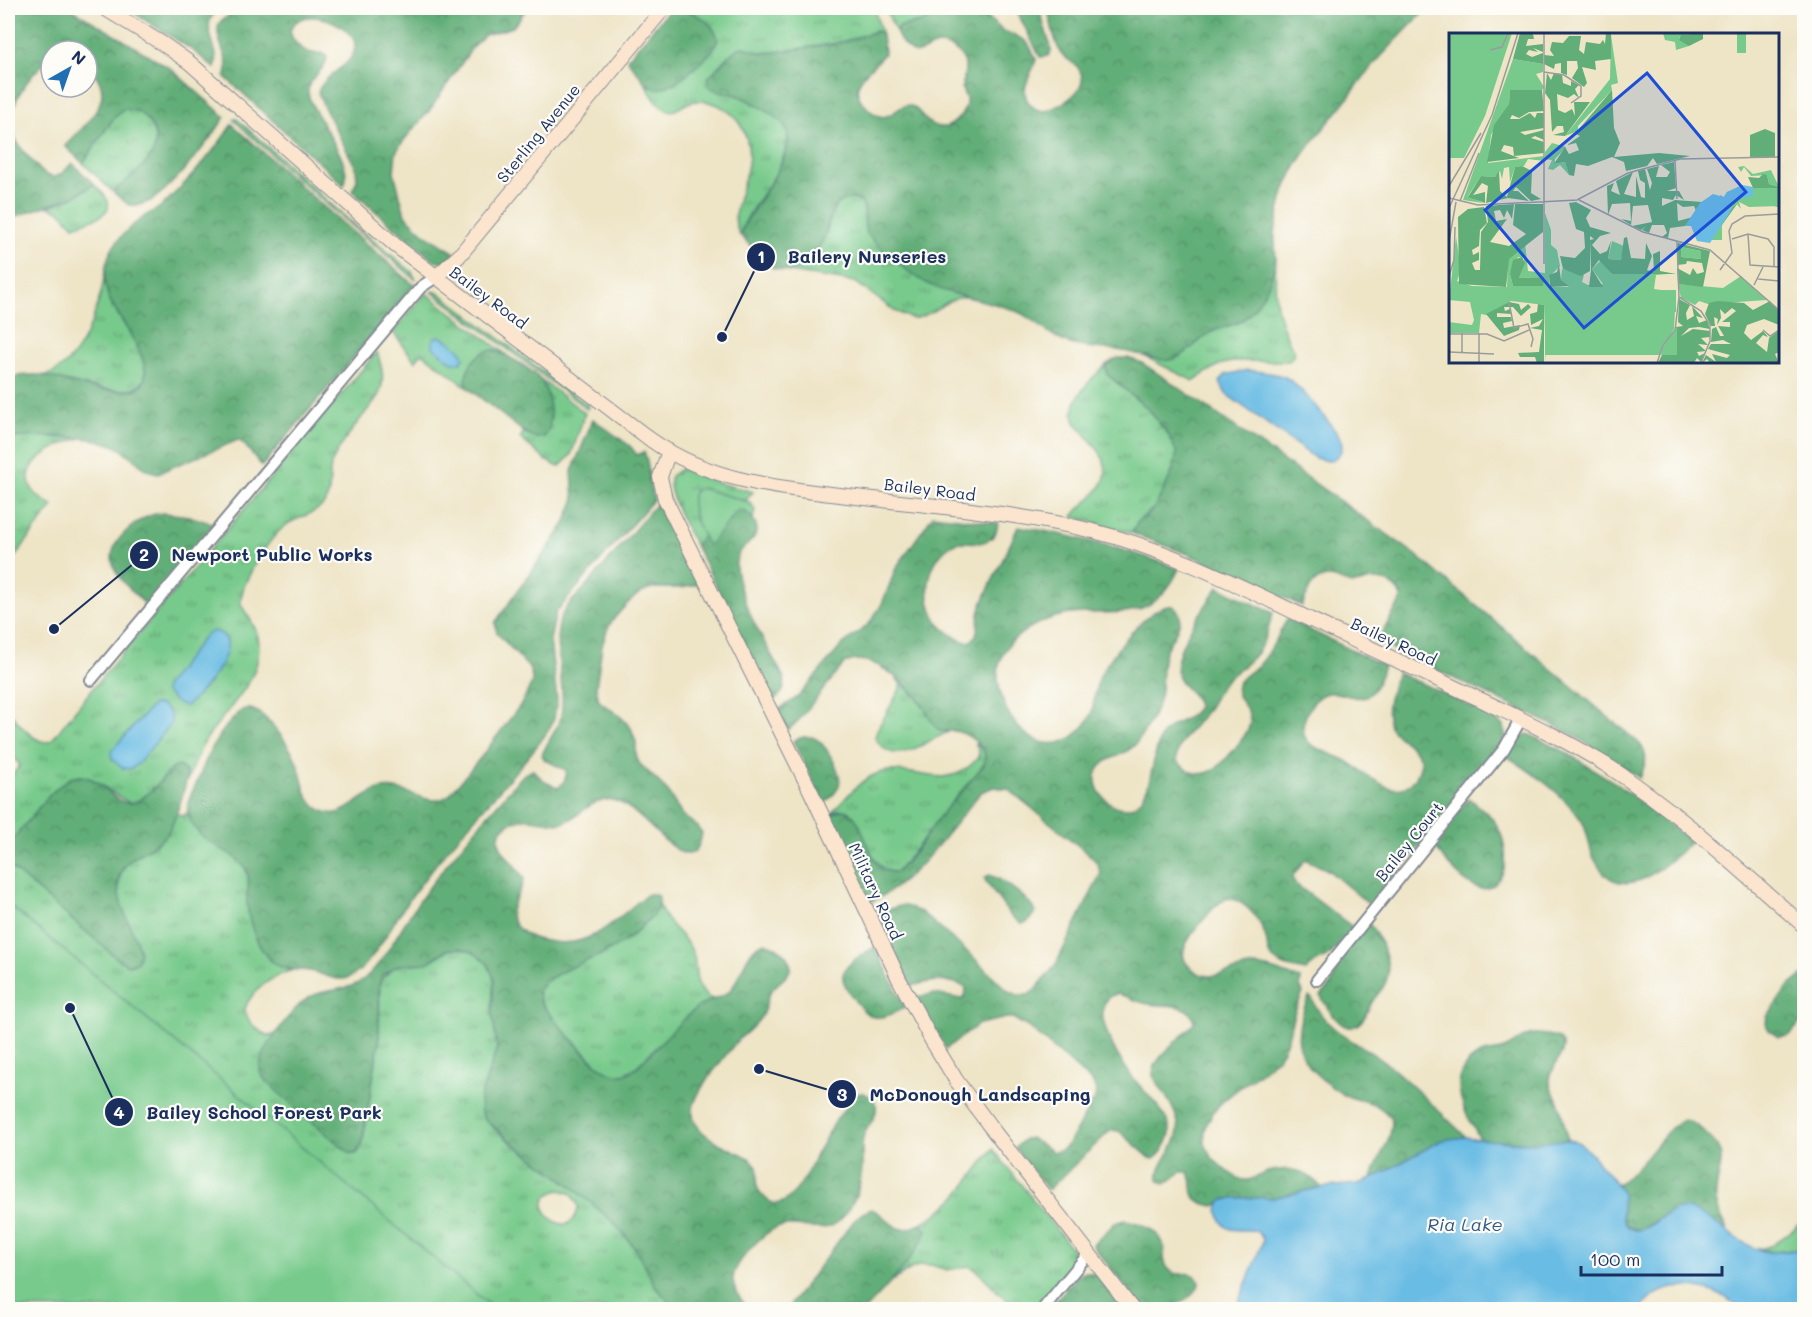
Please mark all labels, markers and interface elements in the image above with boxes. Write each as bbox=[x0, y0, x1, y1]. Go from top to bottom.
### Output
inset map bbox=[1449, 33, 1779, 363]
north arrow bbox=[39, 39, 99, 99]
text: N bbox=[68, 45, 90, 69]
street label: Sterling Avenue bbox=[492, 79, 584, 187]
callout: Bailery Nurseries bbox=[746, 239, 959, 275]
text: 1 bbox=[757, 244, 765, 268]
text: Bailery Nurseries bbox=[788, 244, 946, 268]
street label: Bailey Road bbox=[446, 261, 532, 333]
street label: Bailey Road bbox=[883, 473, 977, 505]
callout: Newport Public Works bbox=[129, 537, 384, 573]
text: 2 bbox=[139, 542, 149, 566]
text: Newport Public Works bbox=[171, 542, 373, 566]
street label: Bailey Road bbox=[1348, 612, 1440, 670]
street label: Bailey Court bbox=[1370, 797, 1448, 885]
street label: Military Road bbox=[844, 839, 908, 943]
callout: McDonough Landscaping bbox=[827, 1076, 1102, 1112]
text: 3 bbox=[837, 1082, 848, 1106]
text: McDonough Landscaping bbox=[870, 1082, 1091, 1106]
callout: Bailey School Forest Park bbox=[104, 1094, 393, 1130]
text: 4 bbox=[113, 1100, 125, 1124]
text: Bailey School Forest Park bbox=[146, 1100, 382, 1124]
water label: Ria Lake bbox=[1427, 1212, 1503, 1236]
scale bar bbox=[1581, 1239, 1722, 1277]
text: 100 m bbox=[1590, 1247, 1640, 1271]

